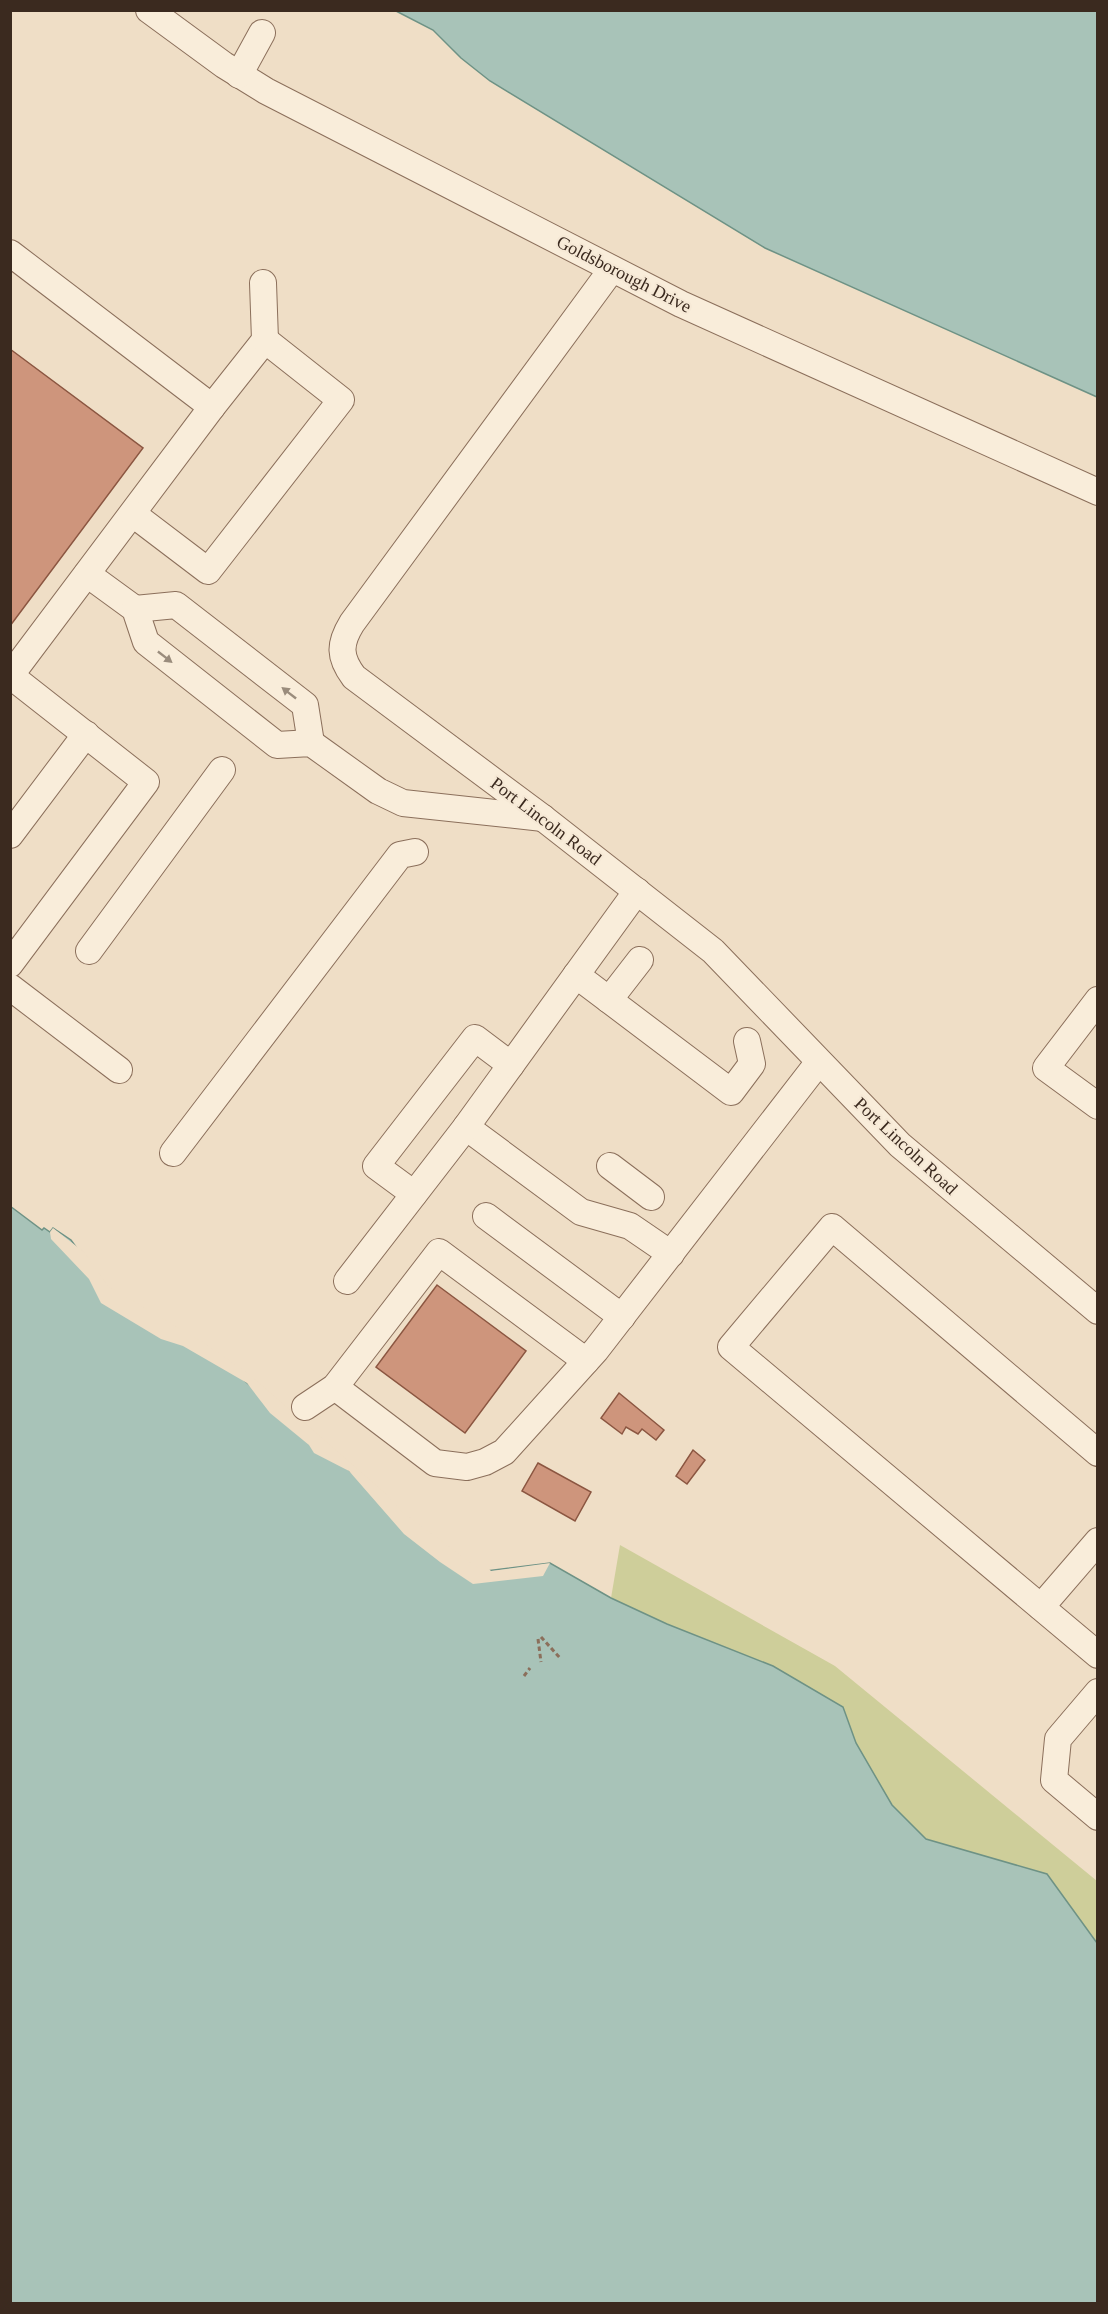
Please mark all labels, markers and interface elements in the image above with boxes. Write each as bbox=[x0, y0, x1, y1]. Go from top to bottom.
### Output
street label: Goldsborough Drive bbox=[553, 231, 695, 317]
one-way arrow bbox=[157, 650, 172, 662]
one-way arrow bbox=[282, 687, 297, 699]
street label: Port Lincoln Road bbox=[487, 773, 605, 869]
street label: Port Lincoln Road bbox=[851, 1093, 961, 1199]

